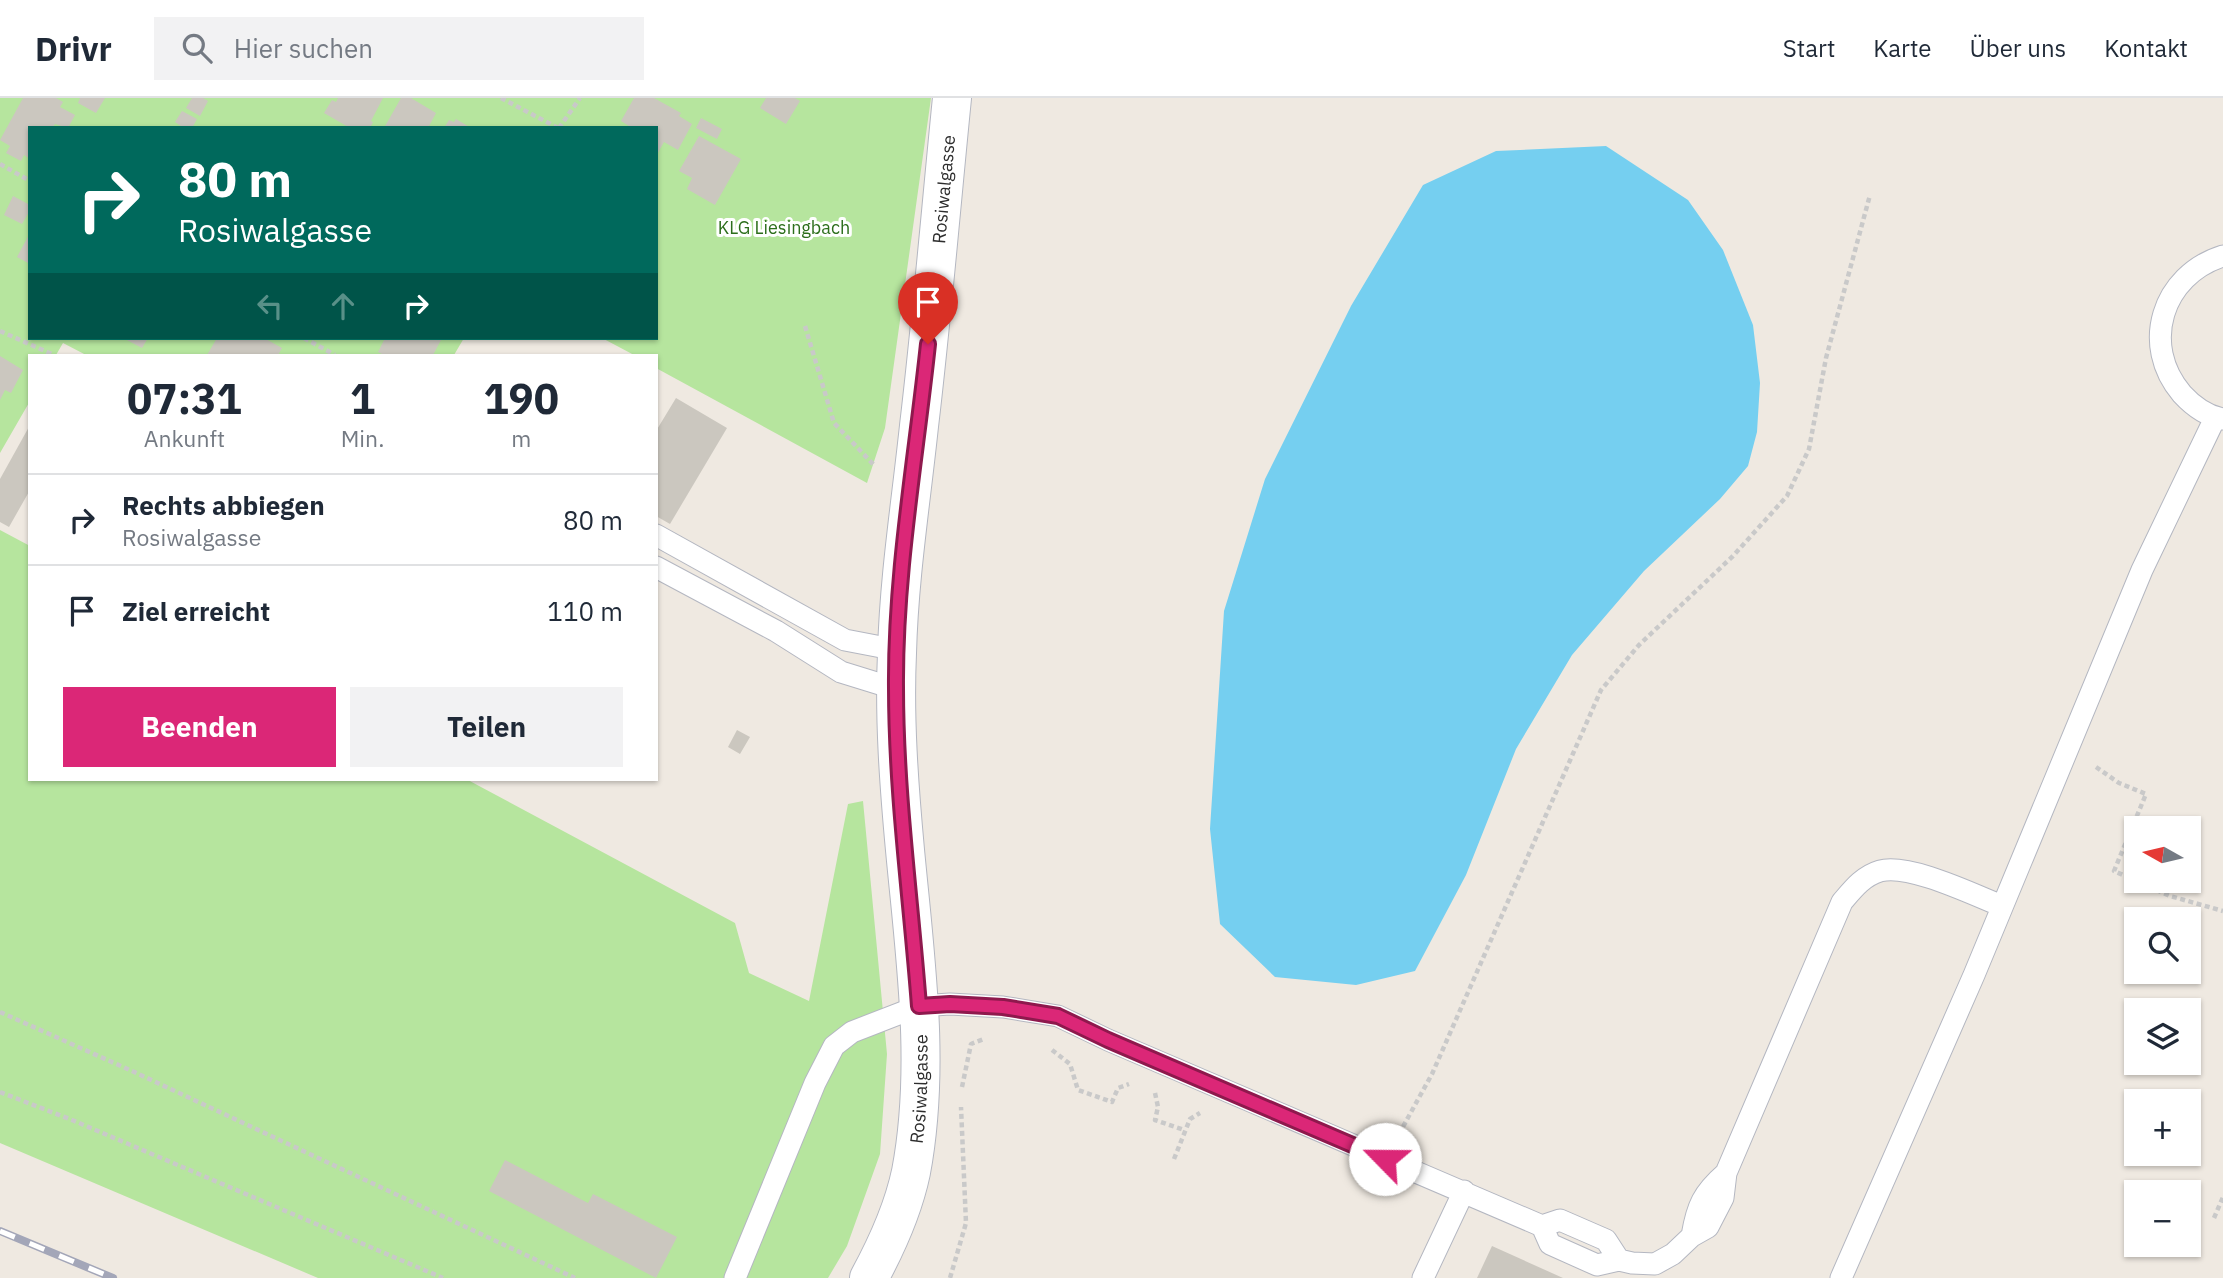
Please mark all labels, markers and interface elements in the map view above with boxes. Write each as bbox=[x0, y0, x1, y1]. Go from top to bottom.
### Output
search box bbox=[154, 17, 644, 80]
text: Drivr bbox=[35, 27, 112, 70]
icon: search bbox=[178, 29, 216, 67]
text: Hier suchen bbox=[234, 31, 373, 65]
text: Start bbox=[1783, 32, 1835, 64]
text: Karte bbox=[1873, 32, 1931, 64]
text: Über uns bbox=[1969, 32, 2066, 64]
text: Kontakt bbox=[2104, 32, 2188, 64]
street label: Rosiwalgasse bbox=[927, 134, 960, 245]
text: 80 m bbox=[178, 147, 292, 210]
icon: right bbox=[63, 154, 154, 245]
text: Rosiwalgasse bbox=[178, 209, 372, 251]
park label: KLG Liesingbach bbox=[718, 216, 850, 239]
pin bbox=[898, 272, 958, 344]
icon: arrive bbox=[909, 283, 947, 321]
icon: left bbox=[251, 287, 289, 325]
icon: ahead bbox=[324, 287, 362, 325]
icon: right bbox=[397, 287, 435, 325]
text: 07:31 bbox=[127, 371, 242, 426]
text: 1 bbox=[350, 371, 375, 426]
text: 190 bbox=[483, 371, 559, 426]
text: Ankunft bbox=[144, 423, 225, 453]
text: Min. bbox=[341, 423, 384, 453]
text: m bbox=[511, 423, 531, 453]
text: Rechts abbiegen bbox=[122, 488, 325, 522]
icon: right bbox=[63, 501, 101, 539]
text: 80 m bbox=[563, 503, 623, 537]
text: Rosiwalgasse bbox=[122, 522, 261, 552]
icon: arrive bbox=[63, 592, 101, 630]
text: Ziel erreicht bbox=[122, 594, 270, 628]
text: 110 m bbox=[547, 594, 623, 628]
button: Beenden bbox=[63, 687, 336, 767]
button: Teilen bbox=[350, 687, 623, 767]
north arrow bbox=[2124, 816, 2202, 892]
map controls bbox=[2124, 816, 2201, 1257]
button: search bbox=[2124, 907, 2201, 984]
button: layers bbox=[2124, 998, 2201, 1075]
street label: Rosiwalgasse bbox=[904, 1034, 932, 1145]
button: + bbox=[2124, 1089, 2201, 1166]
position arrow bbox=[1348, 1122, 1422, 1196]
button: − bbox=[2124, 1180, 2201, 1257]

